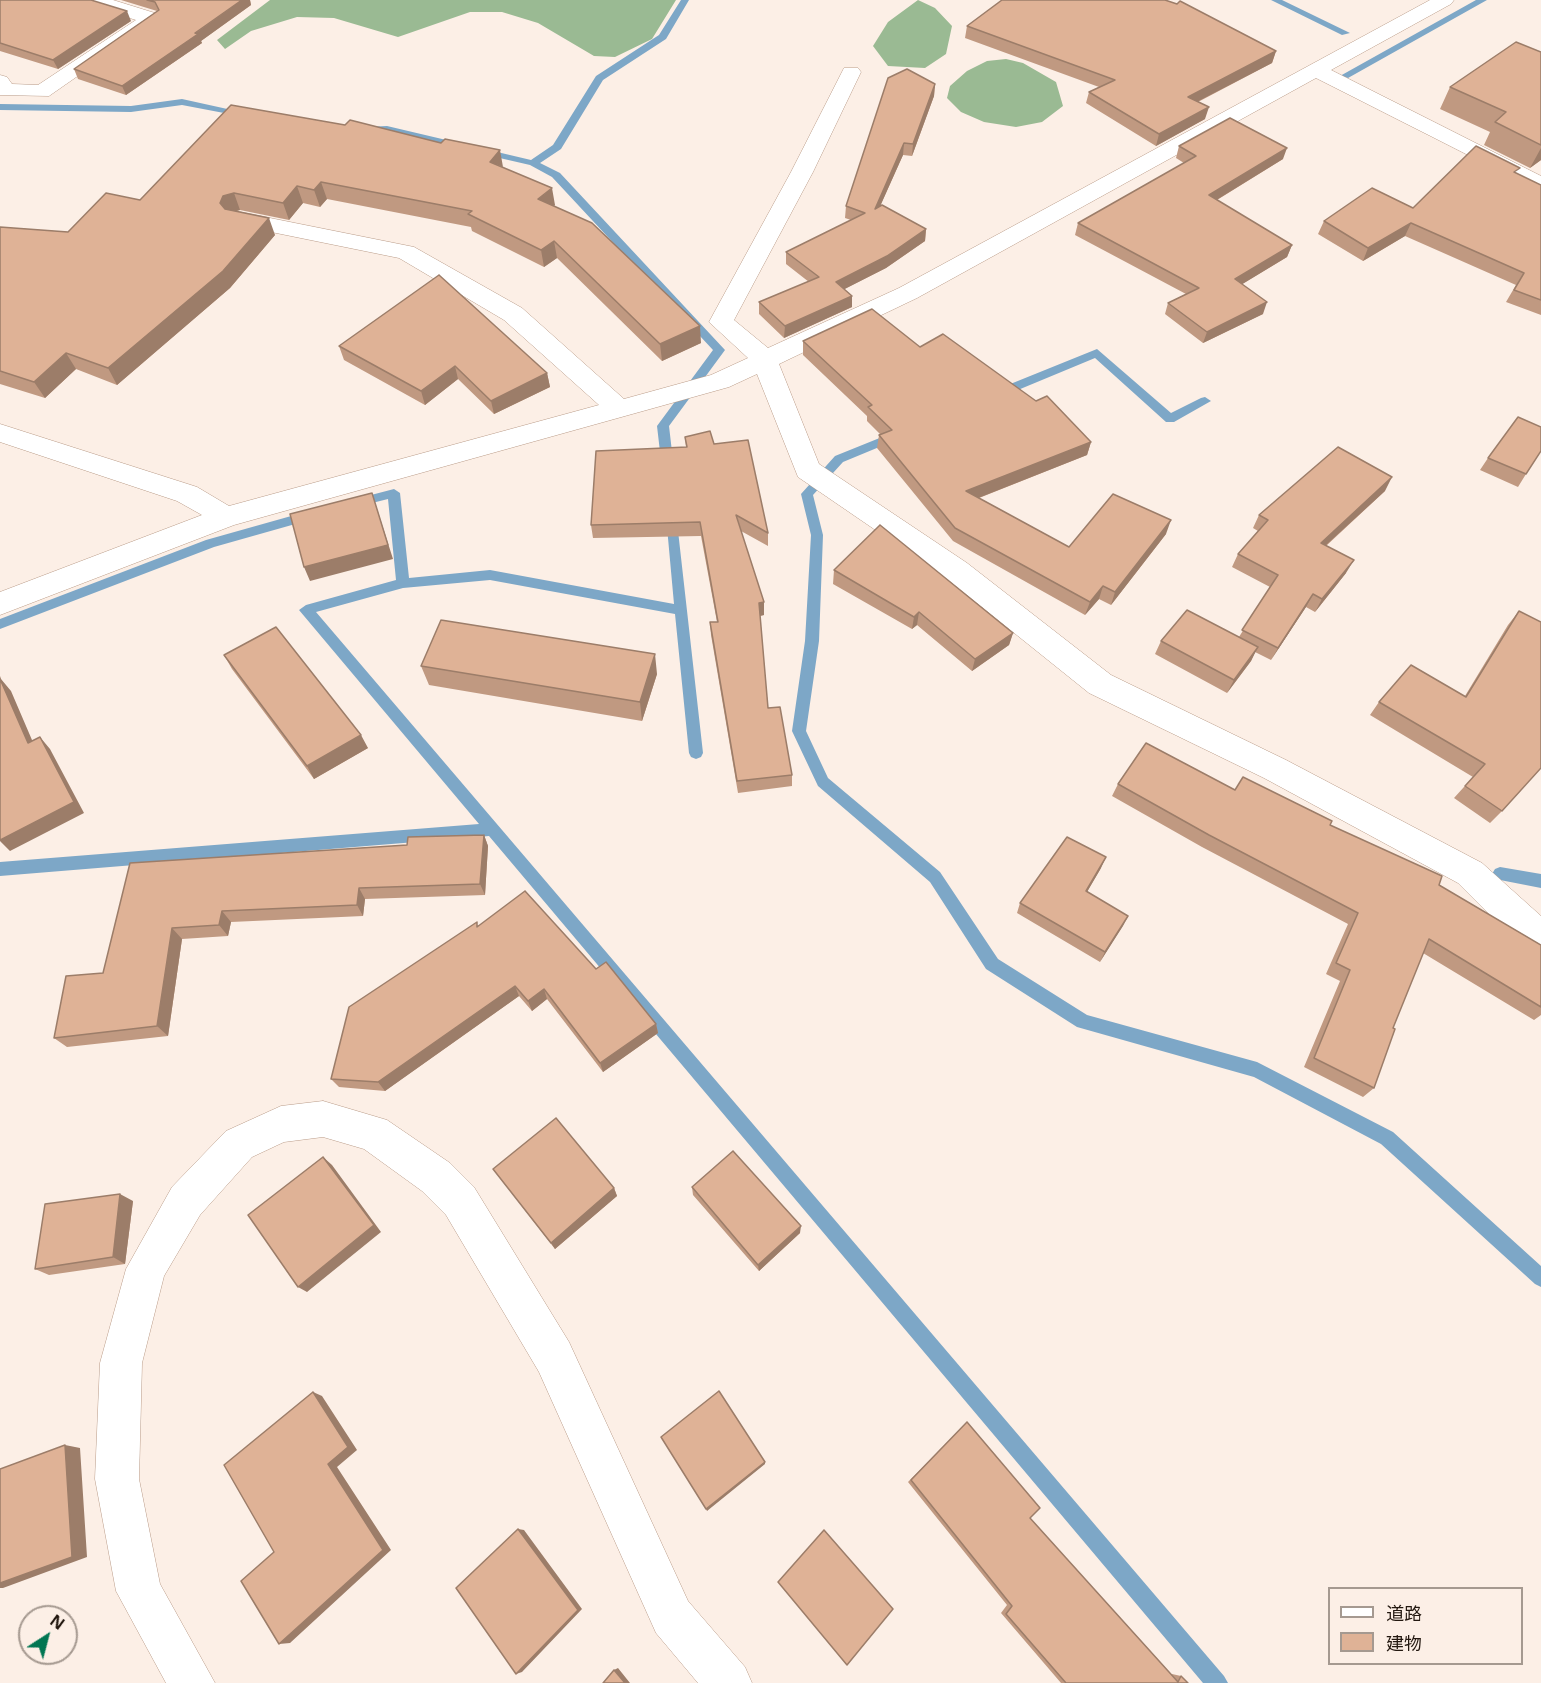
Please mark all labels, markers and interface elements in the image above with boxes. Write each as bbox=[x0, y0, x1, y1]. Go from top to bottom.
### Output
legend bbox=[1328, 1587, 1523, 1665]
text: 道路 bbox=[1386, 1601, 1422, 1625]
north arrow bbox=[18, 1605, 78, 1665]
text: N bbox=[46, 1609, 69, 1635]
text: 建物 bbox=[1386, 1631, 1422, 1655]

